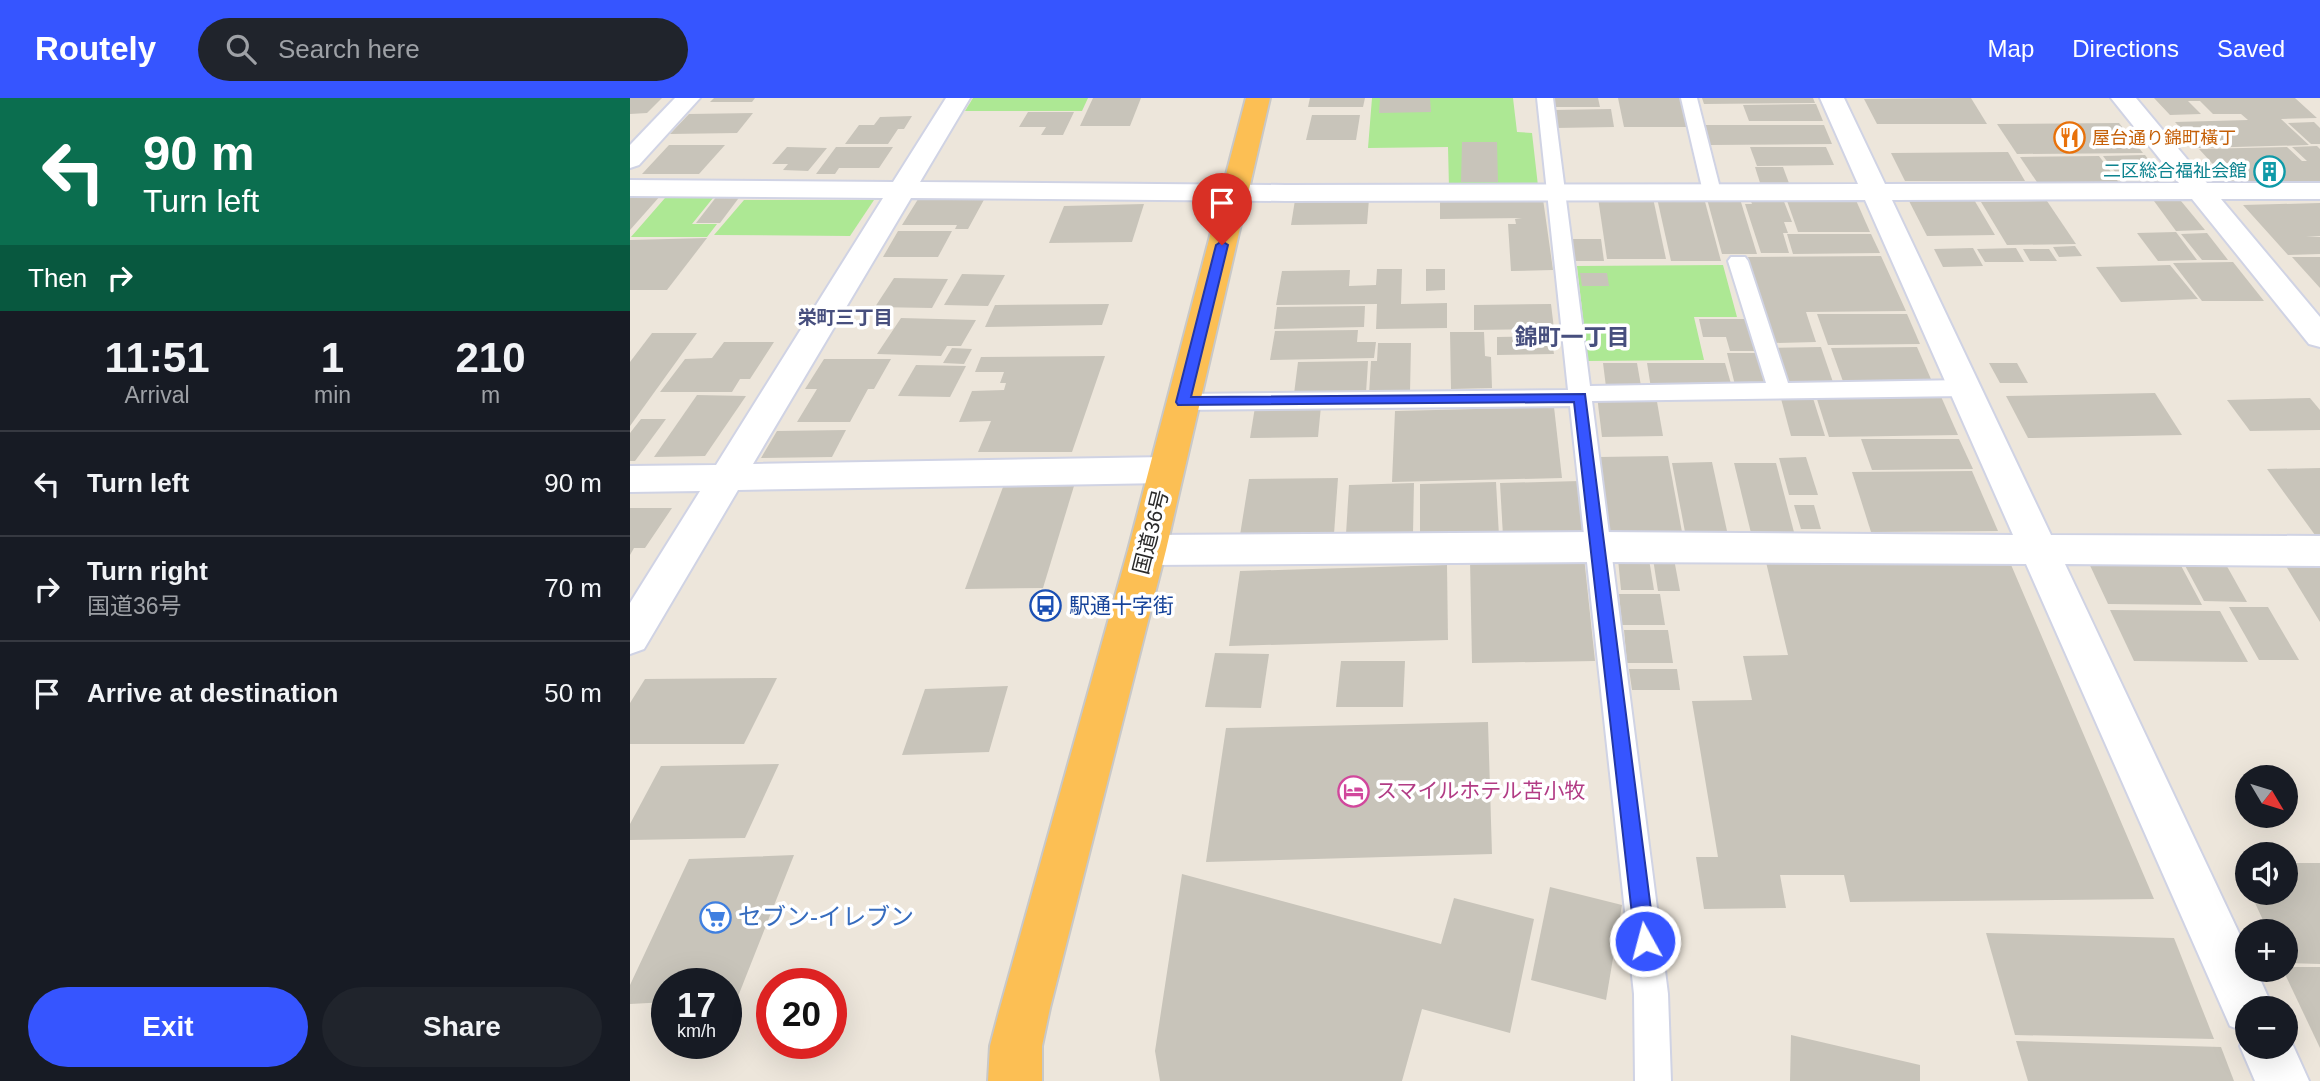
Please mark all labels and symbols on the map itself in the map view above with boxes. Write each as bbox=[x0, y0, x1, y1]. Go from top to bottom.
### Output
restaurant icon: 屋台通り錦町橫丁 bbox=[2052, 121, 2086, 155]
place label: 屋台通り錦町橫丁 bbox=[2092, 128, 2236, 148]
building icon: 二区総合福祉会館 bbox=[2253, 154, 2287, 188]
place label: 二区総合福祉会館 bbox=[2103, 161, 2247, 181]
pin bbox=[1192, 173, 1252, 245]
district label: 栄町三丁目 bbox=[797, 307, 893, 328]
district label: 錦町一丁目 bbox=[1515, 324, 1630, 350]
street label: 国道36号 bbox=[1129, 487, 1172, 577]
bus stop icon: 駅通十字街 bbox=[1029, 589, 1063, 623]
place label: 駅通十字街 bbox=[1069, 594, 1174, 617]
north arrow bbox=[2235, 765, 2298, 828]
hotel icon: スマイルホテル苫小牧 bbox=[1336, 774, 1370, 808]
place label: スマイルホテル苫小牧 bbox=[1376, 779, 1585, 802]
supermarket icon: セブン-イレブン bbox=[698, 900, 732, 934]
place label: セブン-イレブン bbox=[738, 903, 914, 930]
position arrow bbox=[1608, 904, 1682, 978]
speed limit sign: 20 bbox=[756, 968, 847, 1059]

